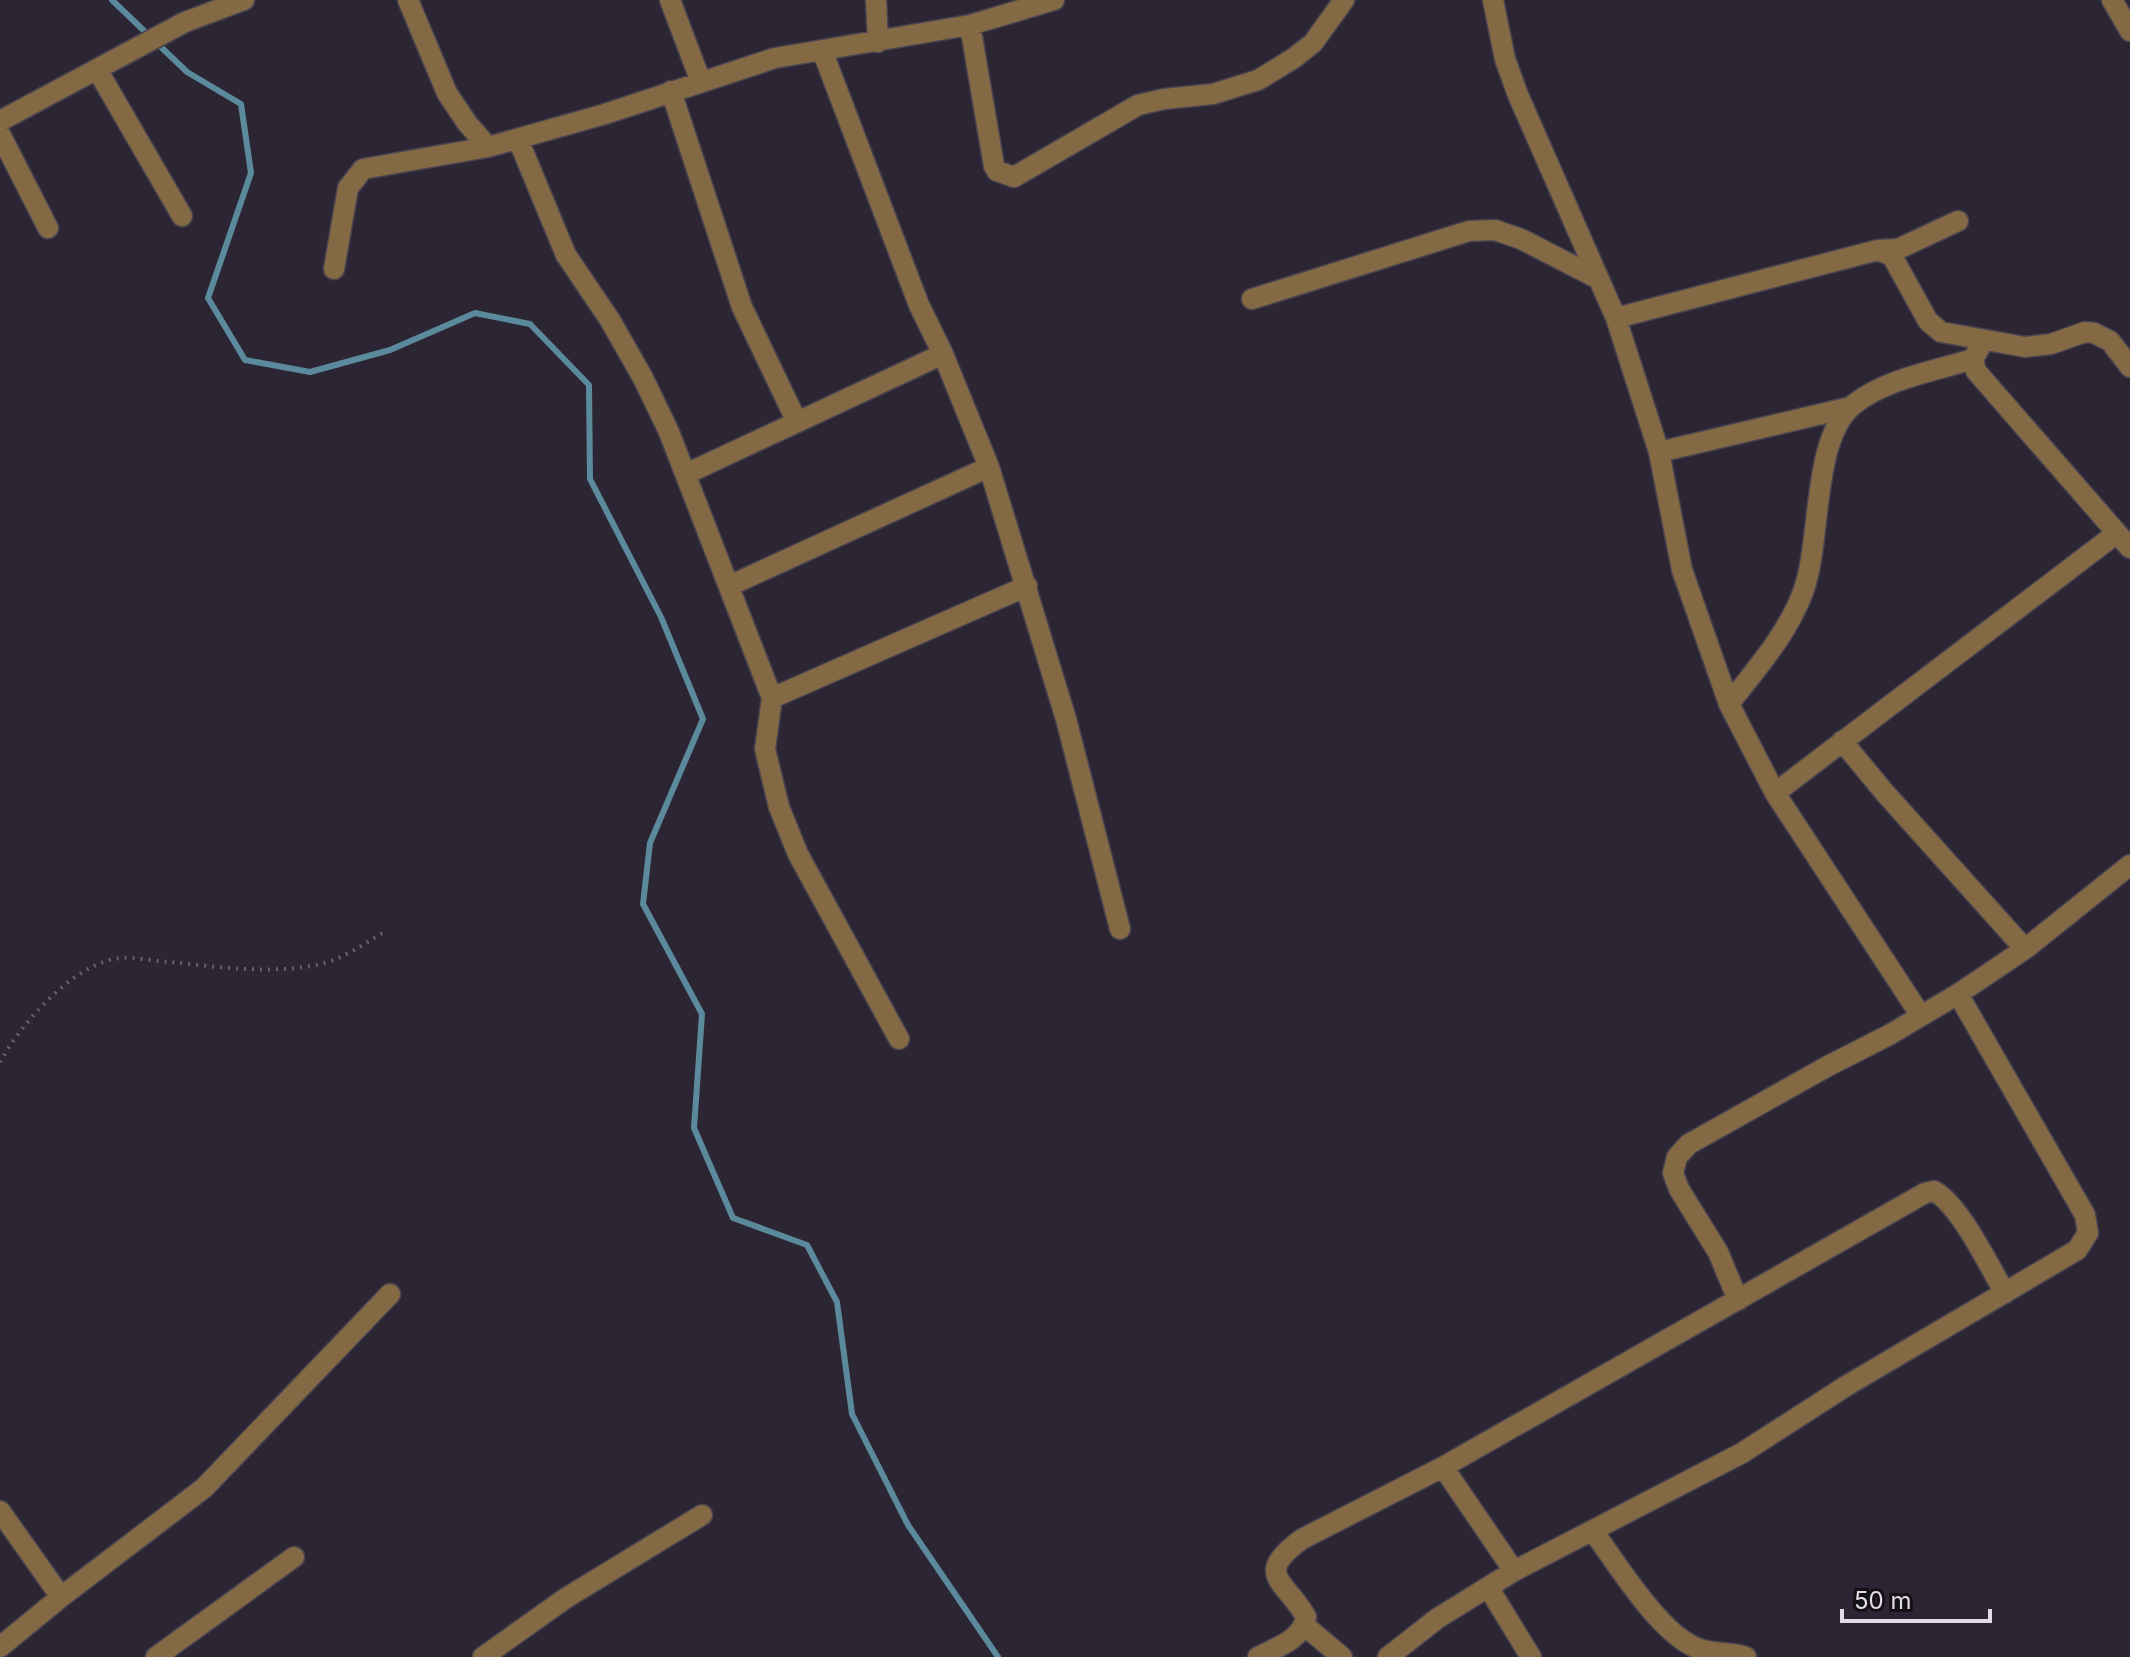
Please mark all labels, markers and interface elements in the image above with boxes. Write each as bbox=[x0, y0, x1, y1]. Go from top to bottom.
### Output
scale bar bbox=[1842, 1573, 1990, 1623]
text: 50 m bbox=[1854, 1586, 1912, 1615]

